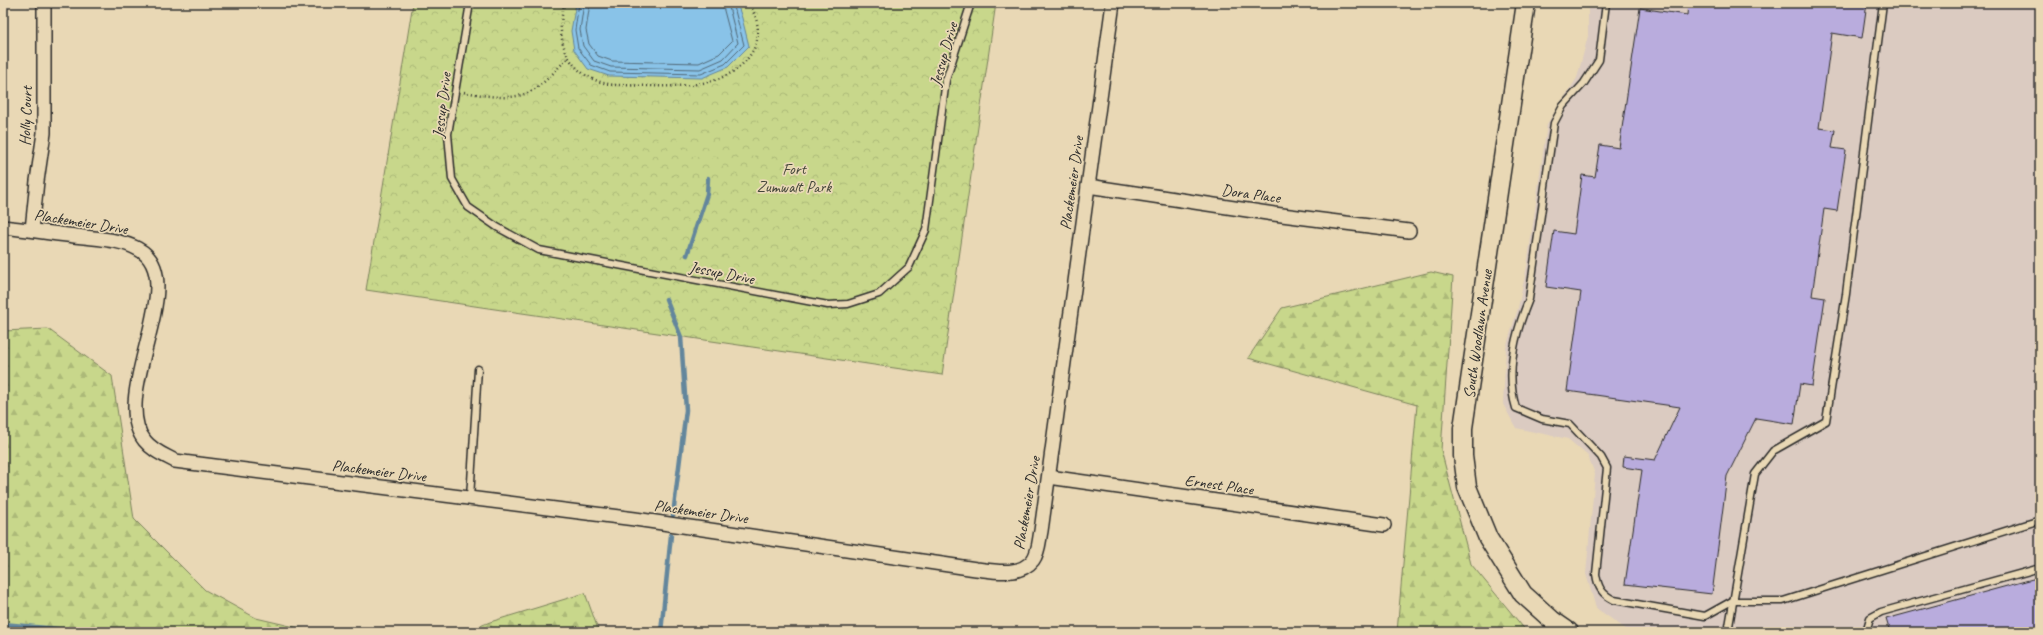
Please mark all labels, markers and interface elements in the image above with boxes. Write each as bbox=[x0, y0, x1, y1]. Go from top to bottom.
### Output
street label: Jessup Drive bbox=[925, 18, 963, 89]
street label: Jessup Drive bbox=[428, 70, 456, 140]
street label: Holly Court bbox=[15, 84, 37, 146]
street label: Plackemeier Drive bbox=[1056, 133, 1089, 231]
park label: Fort Zumwalt Park bbox=[757, 159, 832, 197]
street label: Dora Place bbox=[1220, 180, 1283, 208]
street label: Plackemeier Drive bbox=[33, 205, 131, 240]
street label: Jessup Drive bbox=[687, 257, 758, 289]
street label: South Woodlawn Avenue bbox=[1459, 267, 1497, 400]
street label: Plackemeier Drive bbox=[1009, 453, 1045, 551]
street label: Plackemeier Drive bbox=[331, 455, 429, 487]
street label: Ernest Place bbox=[1183, 470, 1256, 500]
street label: Plackemeier Drive bbox=[653, 496, 751, 529]

